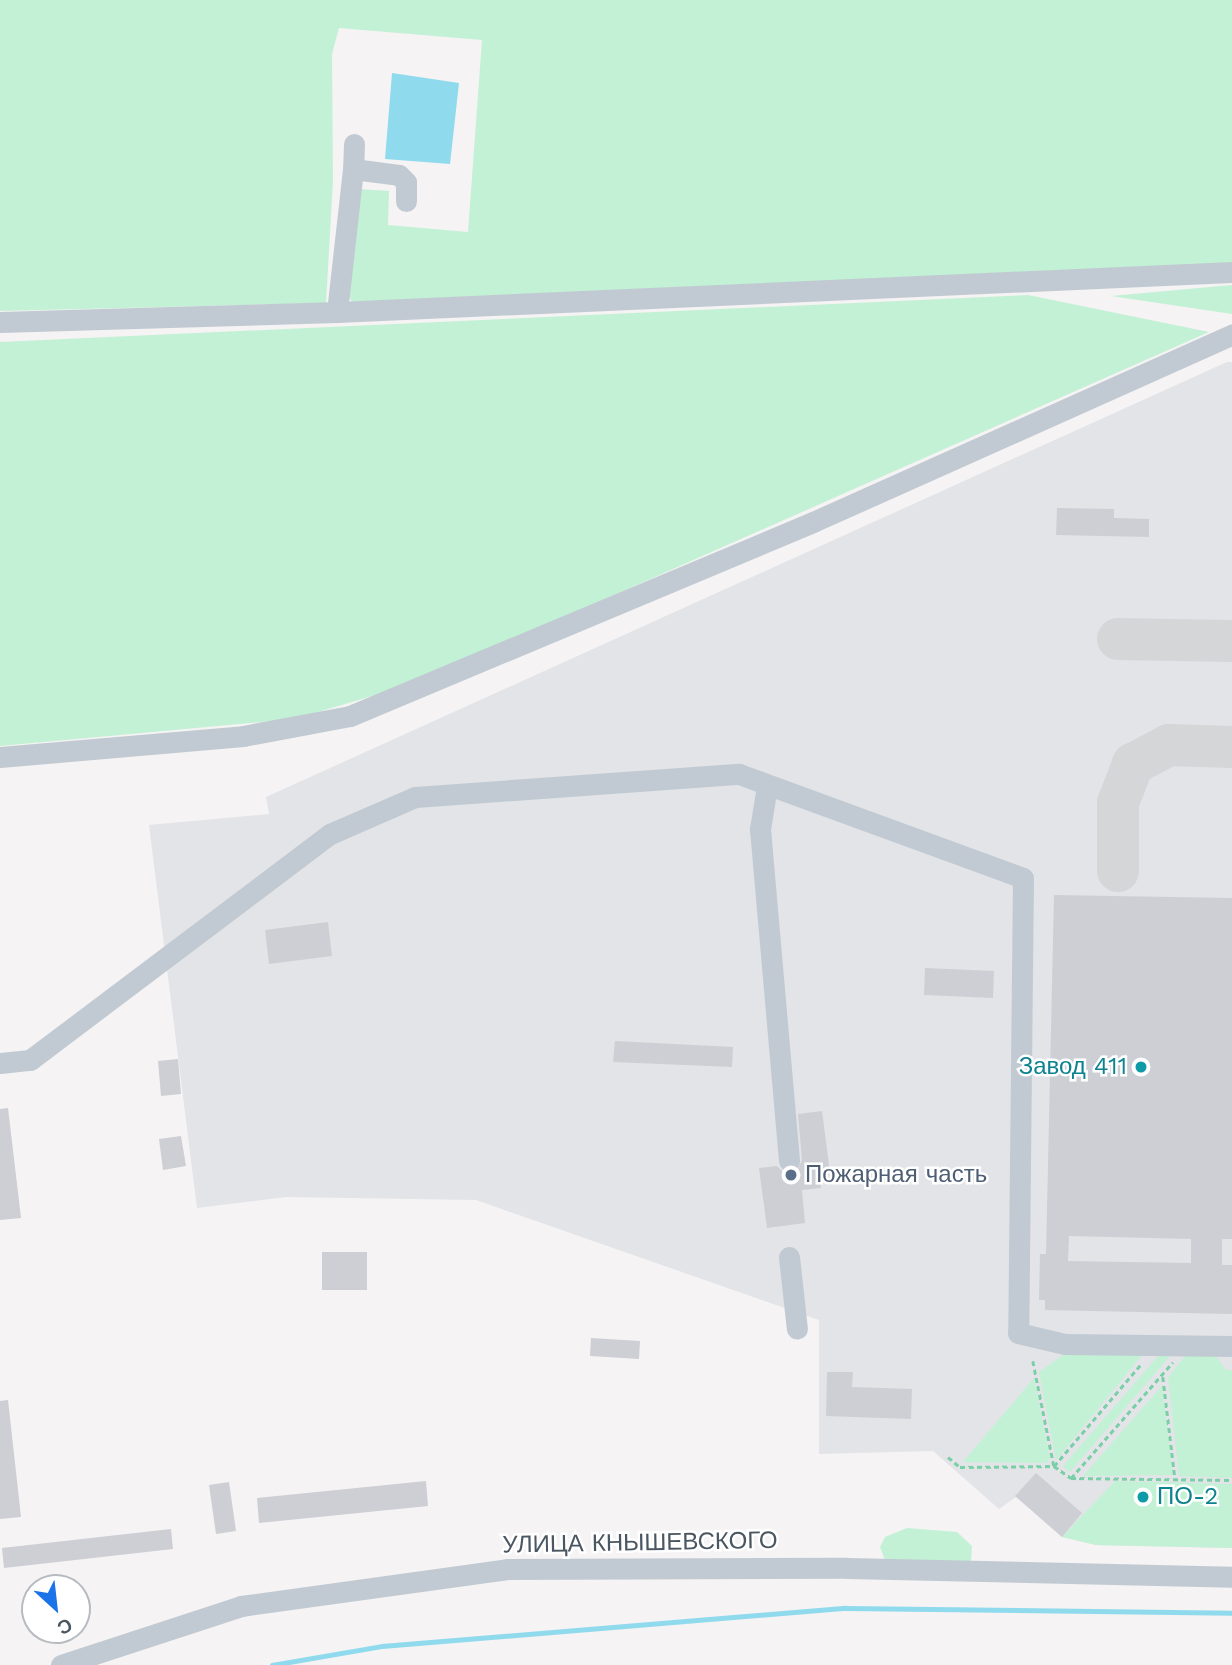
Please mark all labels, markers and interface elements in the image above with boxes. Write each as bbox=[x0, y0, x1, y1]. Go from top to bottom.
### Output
place label: Завод 411 bbox=[1019, 1053, 1127, 1081]
marker: Завод 411 bbox=[1133, 1059, 1149, 1075]
place label: Пожарная часть bbox=[805, 1161, 987, 1189]
marker: Пожарная часть bbox=[783, 1167, 799, 1183]
place label: ПО-2 bbox=[1157, 1483, 1218, 1511]
marker: ПО-2 bbox=[1135, 1489, 1151, 1505]
street label: УЛИЦА КНЫШЕВСКОГО bbox=[502, 1526, 778, 1560]
north arrow bbox=[21, 1574, 91, 1644]
text: С bbox=[54, 1613, 76, 1640]

